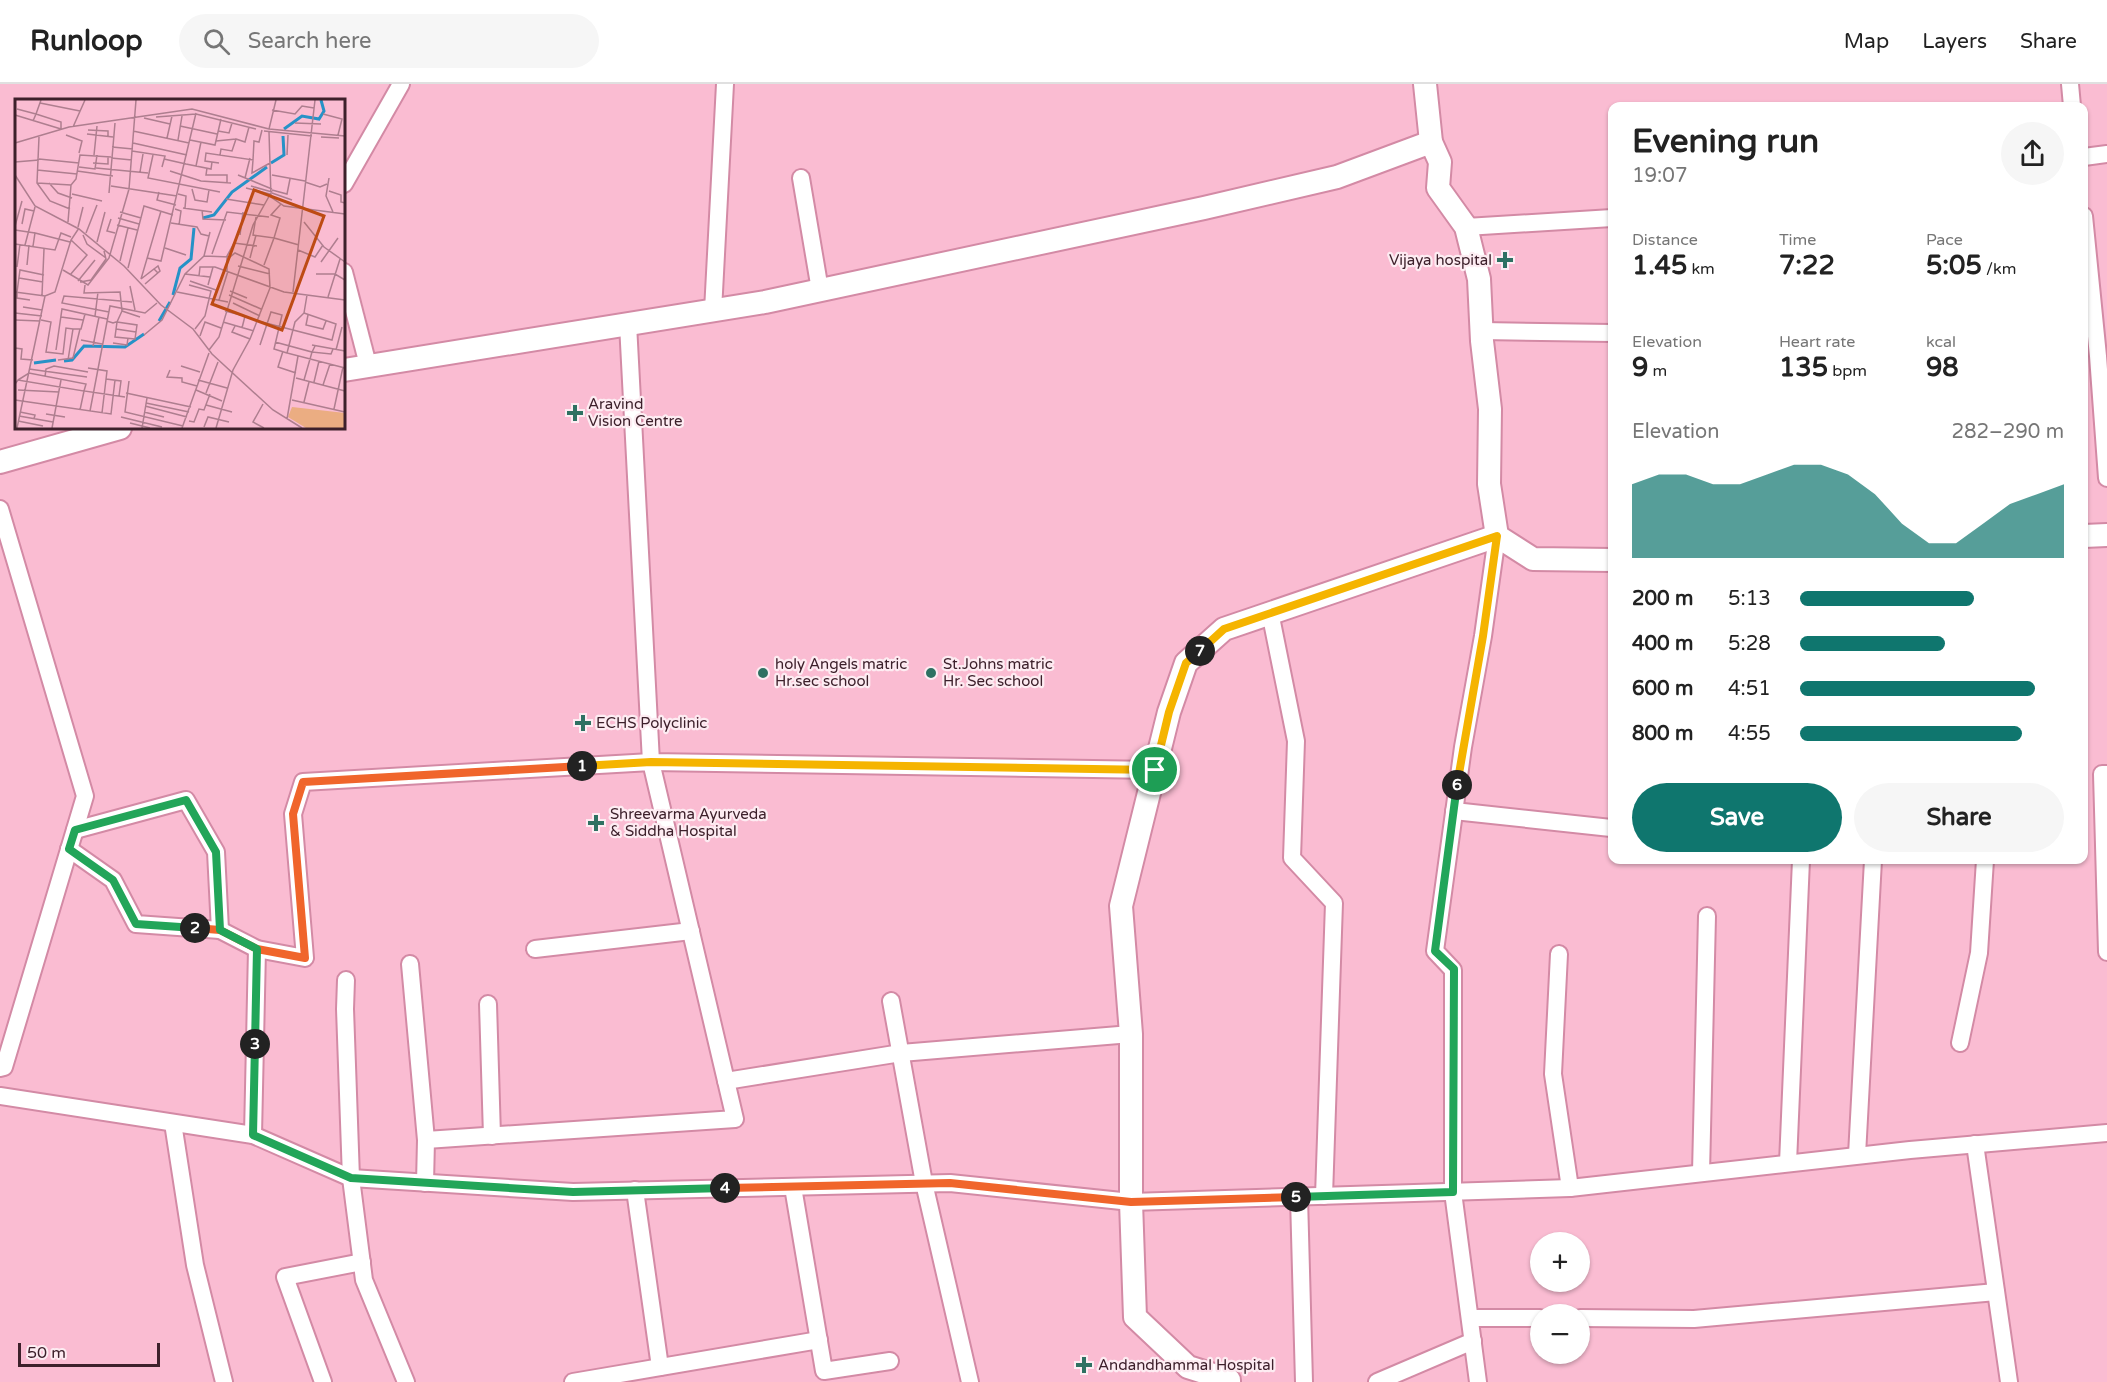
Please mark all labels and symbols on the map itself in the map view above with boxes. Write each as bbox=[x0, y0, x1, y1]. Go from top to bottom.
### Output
inset map bbox=[15, 99, 345, 429]
place label: Vijaya hospital bbox=[1389, 251, 1492, 269]
marker: Vijaya hospital bbox=[1496, 251, 1514, 269]
place label: Aravind Vision Centre bbox=[588, 395, 682, 430]
marker: Aravind Vision Centre bbox=[566, 404, 584, 422]
pin: 7 bbox=[1185, 636, 1215, 666]
place label: holy Angels matric Hr.sec school bbox=[775, 655, 907, 690]
place label: St.Johns matric Hr. Sec school bbox=[943, 655, 1053, 690]
marker: holy Angels matric Hr.sec school bbox=[756, 666, 770, 680]
marker: St.Johns matric Hr. Sec school bbox=[924, 666, 938, 680]
marker: ECHS Polyclinic bbox=[574, 714, 592, 732]
place label: ECHS Polyclinic bbox=[596, 714, 707, 732]
pin bbox=[1129, 744, 1180, 795]
pin: 1 bbox=[567, 751, 597, 781]
pin: 6 bbox=[1442, 770, 1472, 800]
place label: Shreevarma Ayurveda & Siddha Hospital bbox=[610, 805, 767, 840]
marker: Shreevarma Ayurveda & Siddha Hospital bbox=[587, 814, 605, 832]
pin: 2 bbox=[180, 913, 210, 943]
pin: 3 bbox=[240, 1029, 270, 1059]
pin: 4 bbox=[710, 1173, 740, 1203]
pin: 5 bbox=[1281, 1182, 1311, 1212]
scale bar bbox=[18, 1340, 160, 1368]
marker: Andandhammal Hospital bbox=[1075, 1356, 1093, 1374]
place label: Andandhammal Hospital bbox=[1098, 1356, 1274, 1374]

